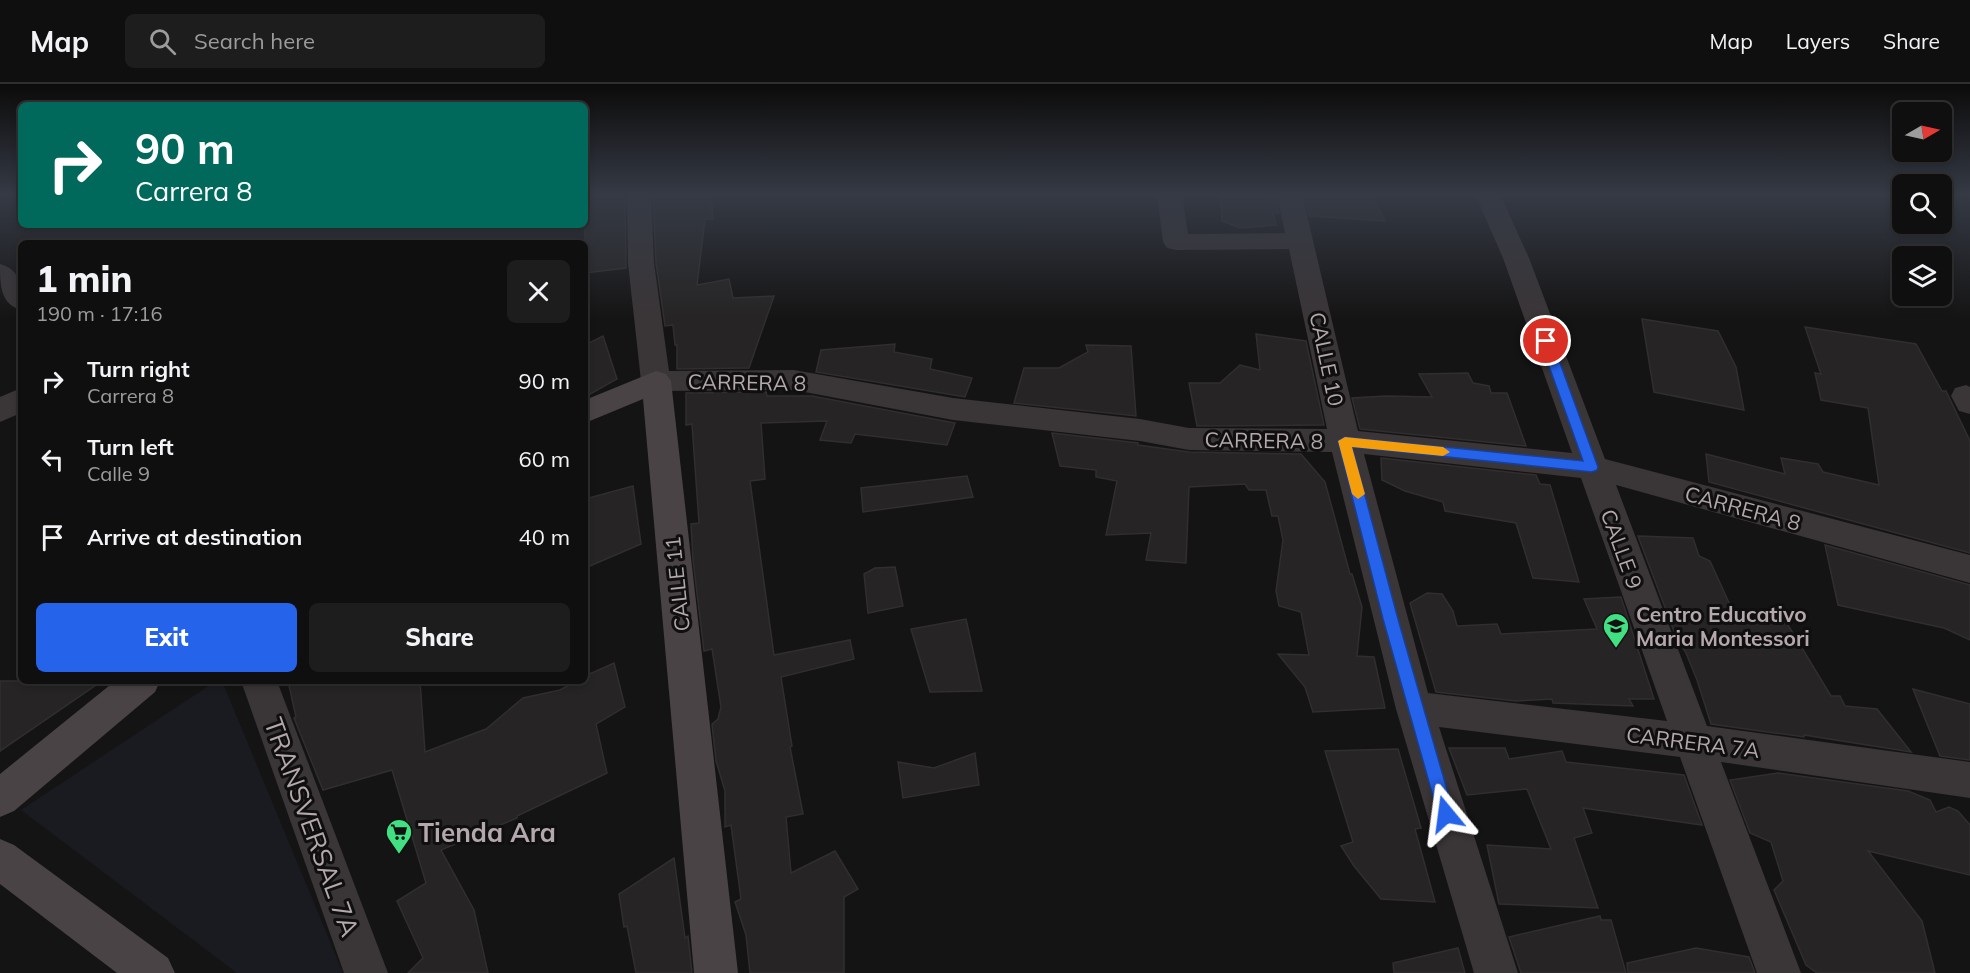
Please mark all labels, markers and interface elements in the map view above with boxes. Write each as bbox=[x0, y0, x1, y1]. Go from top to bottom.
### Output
search box bbox=[125, 14, 545, 68]
text: Map bbox=[30, 24, 89, 59]
icon: search bbox=[146, 25, 179, 58]
text: Search here bbox=[194, 27, 315, 55]
text: Map bbox=[1710, 28, 1753, 54]
text: Layers bbox=[1786, 28, 1850, 54]
text: Share bbox=[1883, 28, 1940, 54]
north arrow bbox=[1892, 102, 1952, 162]
map controls bbox=[1892, 102, 1952, 306]
text: 90 m bbox=[135, 122, 235, 175]
icon: right bbox=[36, 126, 114, 204]
text: Carrera 8 bbox=[135, 174, 252, 208]
button: search bbox=[1892, 174, 1952, 234]
button: layers bbox=[1892, 246, 1952, 306]
text: 1 min bbox=[36, 256, 132, 301]
button: close bbox=[507, 260, 570, 323]
text: 190 m · 17:16 bbox=[36, 301, 162, 326]
street label: CALLE 10 bbox=[1304, 310, 1350, 408]
pin bbox=[1520, 315, 1571, 366]
icon: arrive bbox=[1529, 324, 1562, 357]
text: Turn right bbox=[87, 355, 190, 383]
icon: right bbox=[36, 365, 69, 398]
text: 90 m bbox=[519, 367, 570, 395]
street label: CARRERA 8 bbox=[687, 368, 807, 396]
text: Carrera 8 bbox=[87, 383, 174, 408]
street label: CARRERA 8 bbox=[1204, 426, 1324, 454]
text: Turn left bbox=[87, 433, 174, 461]
icon: left bbox=[36, 443, 69, 476]
text: 60 m bbox=[519, 445, 570, 473]
text: Calle 9 bbox=[87, 461, 150, 486]
street label: CARRERA 8 bbox=[1682, 480, 1804, 536]
street label: CALLE 9 bbox=[1596, 506, 1648, 592]
icon: arrive bbox=[36, 521, 69, 554]
text: Arrive at destination bbox=[87, 523, 302, 551]
text: 40 m bbox=[519, 523, 570, 551]
street label: CALLE 11 bbox=[659, 535, 695, 633]
place label: Centro Educativo Maria Montessori bbox=[1636, 601, 1810, 651]
button: Exit bbox=[36, 603, 297, 672]
button: Share bbox=[309, 603, 570, 672]
school or university icon: Centro Educativo Maria Montessori bbox=[1601, 611, 1631, 649]
street label: TRANSVERSAL 7A bbox=[257, 713, 367, 941]
street label: CARRERA 7A bbox=[1625, 721, 1762, 763]
position arrow bbox=[1414, 782, 1478, 846]
place label: Tienda Ara bbox=[418, 816, 556, 849]
supermarket icon: Tienda Ara bbox=[384, 817, 414, 855]

